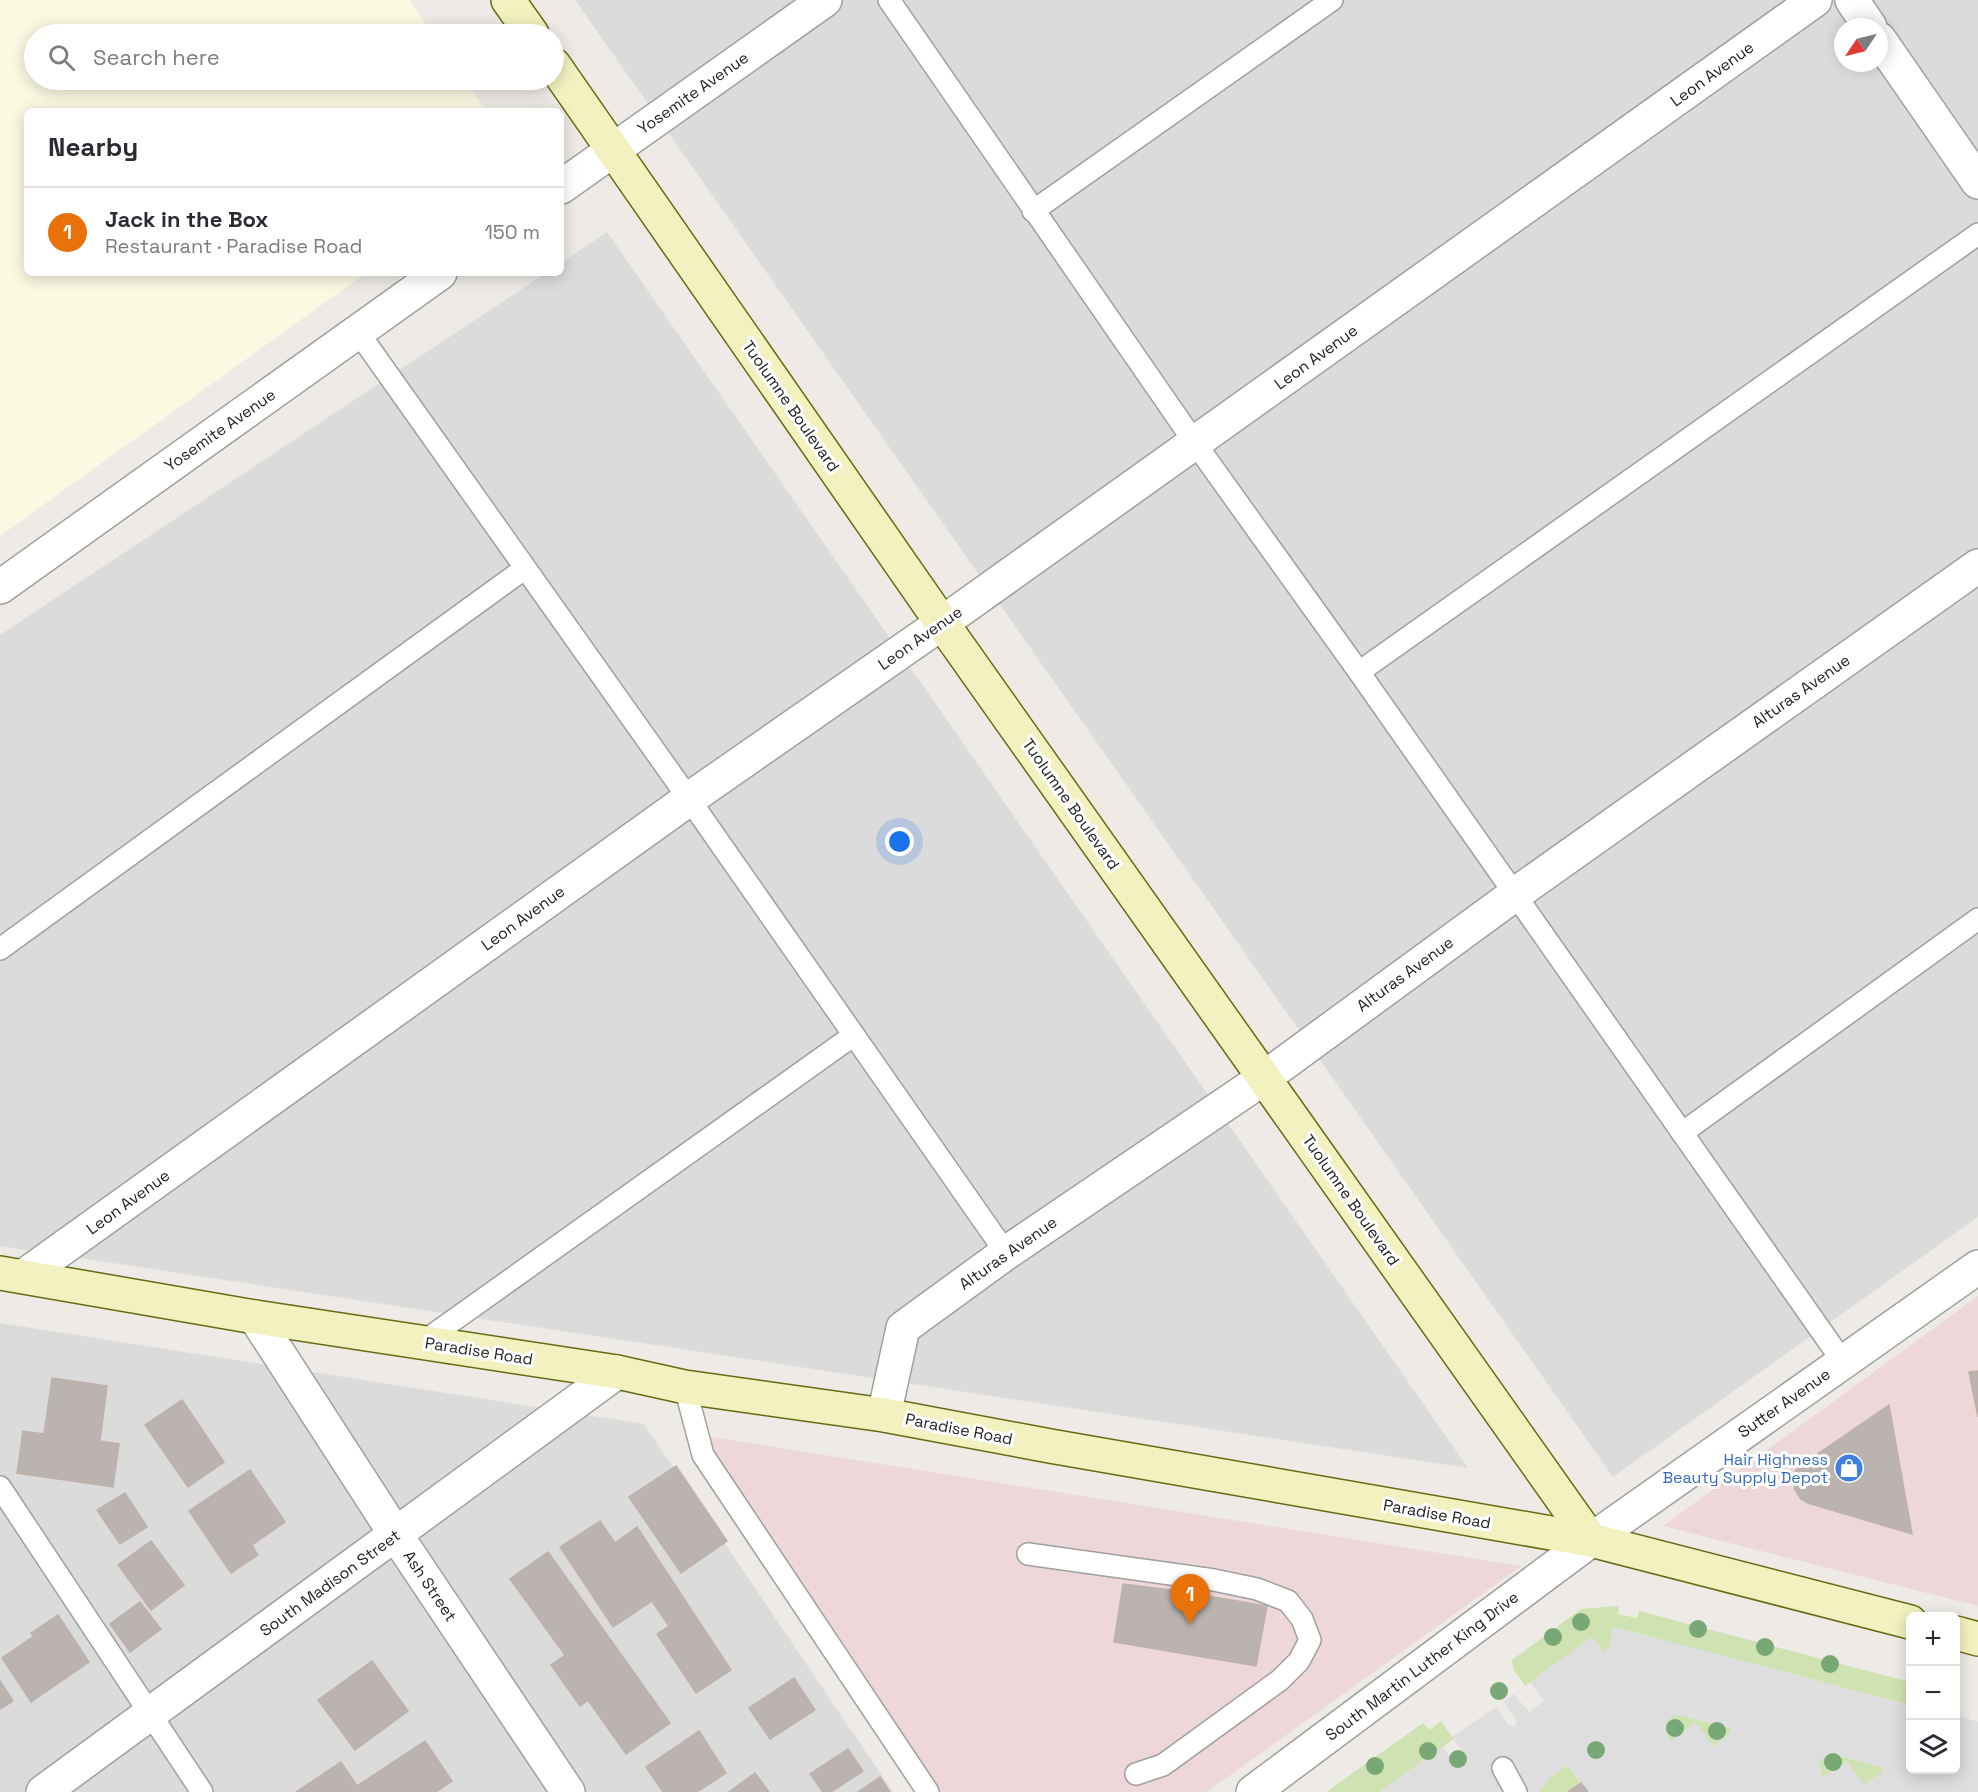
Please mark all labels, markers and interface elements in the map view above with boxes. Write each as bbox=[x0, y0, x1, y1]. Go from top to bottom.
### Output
north arrow bbox=[1834, 18, 1888, 72]
search box bbox=[24, 24, 564, 90]
street label: Leon Avenue bbox=[1666, 37, 1758, 111]
icon: search bbox=[45, 41, 78, 74]
text: Search here bbox=[93, 43, 220, 71]
street label: Yosemite Avenue bbox=[633, 47, 753, 139]
text: Nearby bbox=[48, 130, 138, 164]
text: Jack in the Box bbox=[105, 205, 268, 233]
text: 1 bbox=[63, 219, 72, 245]
text: 150 m bbox=[485, 219, 540, 245]
text: Restaurant · Paradise Road bbox=[105, 233, 362, 259]
street label: Leon Avenue bbox=[1270, 320, 1362, 394]
street label: Tuolumne Boulevard bbox=[738, 336, 844, 476]
street label: Yosemite Avenue bbox=[160, 384, 280, 476]
street label: Leon Avenue bbox=[874, 601, 966, 675]
street label: Alturas Avenue bbox=[1748, 649, 1854, 733]
street label: Tuolumne Boulevard bbox=[1018, 734, 1124, 874]
your location bbox=[885, 827, 914, 856]
street label: Leon Avenue bbox=[477, 881, 569, 955]
street label: Alturas Avenue bbox=[1352, 932, 1458, 1016]
street label: Tuolumne Boulevard bbox=[1298, 1130, 1404, 1270]
street label: Leon Avenue bbox=[82, 1165, 174, 1239]
street label: Alturas Avenue bbox=[955, 1211, 1061, 1295]
street label: Paradise Road bbox=[424, 1332, 534, 1370]
street label: Sutter Avenue bbox=[1734, 1363, 1834, 1443]
street label: Paradise Road bbox=[904, 1408, 1014, 1450]
place label: Hair Highness Beauty Supply Depot bbox=[1663, 1449, 1828, 1488]
shop icon: Hair Highness Beauty Supply Depot bbox=[1833, 1452, 1865, 1484]
street label: Paradise Road bbox=[1382, 1494, 1492, 1534]
street label: South Madison Street bbox=[255, 1525, 405, 1641]
street label: Ash Street bbox=[399, 1546, 461, 1626]
pin: 1 bbox=[1170, 1574, 1210, 1624]
street label: South Martin Luther King Drive bbox=[1321, 1586, 1523, 1746]
map controls bbox=[1906, 1612, 1960, 1774]
button: + bbox=[1906, 1612, 1960, 1666]
button: − bbox=[1906, 1666, 1960, 1720]
button: layers bbox=[1906, 1720, 1960, 1774]

